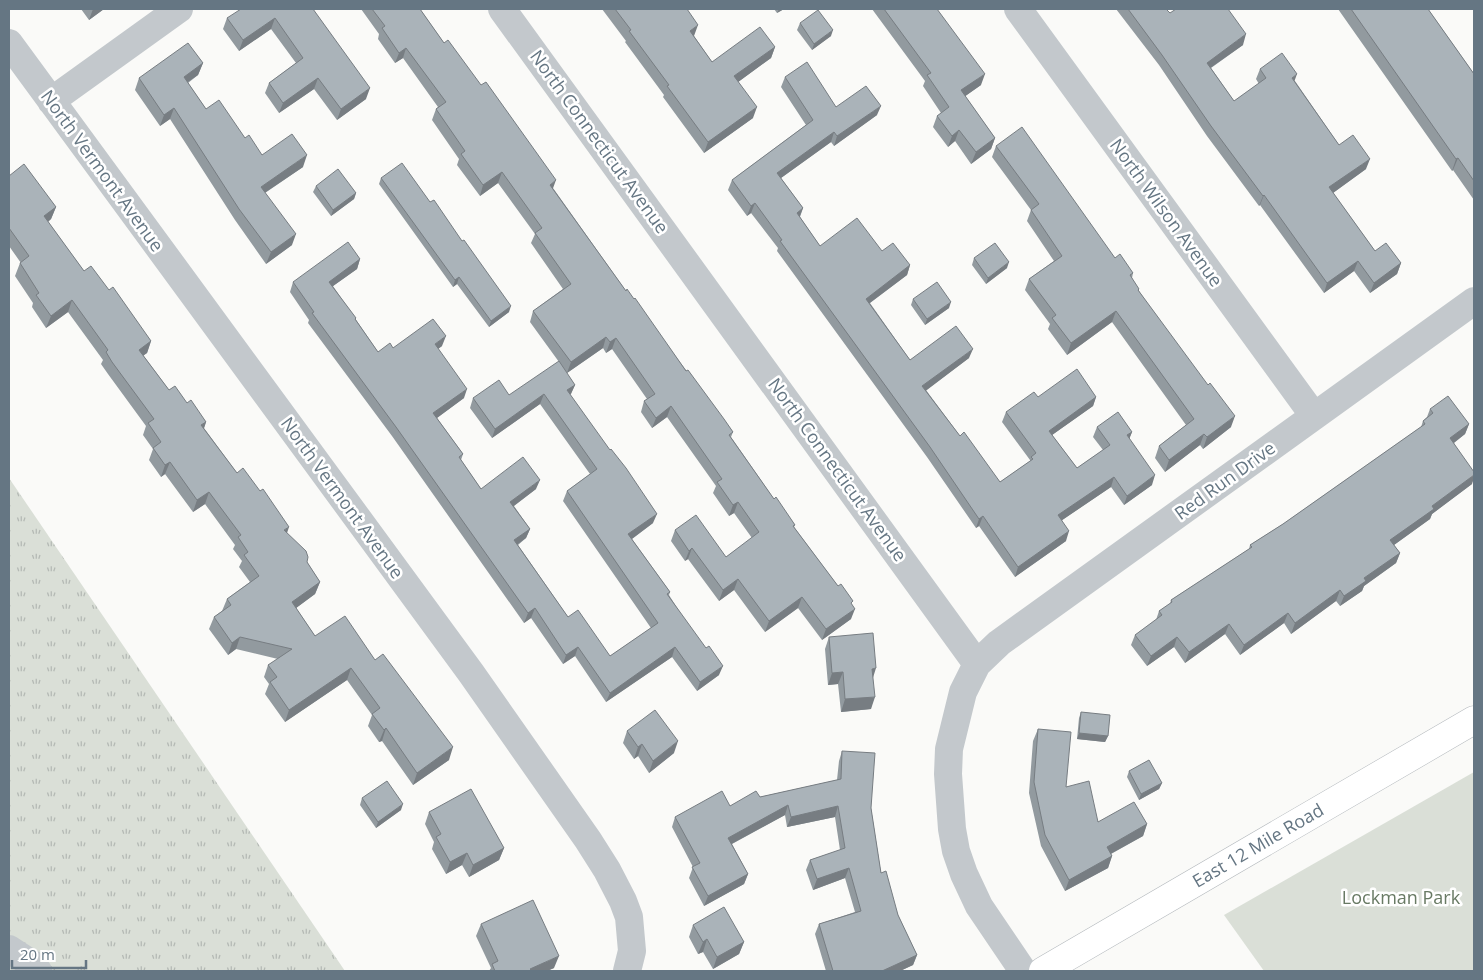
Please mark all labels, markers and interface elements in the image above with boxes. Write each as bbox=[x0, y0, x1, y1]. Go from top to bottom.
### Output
street label: North Connecticut Avenue bbox=[525, 45, 675, 238]
street label: North Vermont Avenue bbox=[36, 85, 170, 256]
street label: North Wilson Avenue bbox=[1105, 134, 1229, 291]
street label: North Connecticut Avenue bbox=[763, 373, 913, 566]
street label: North Vermont Avenue bbox=[276, 412, 410, 583]
street label: Red Run Drive bbox=[1169, 436, 1280, 525]
street label: East 12 Mile Road bbox=[1188, 797, 1328, 892]
park label: Lockman Park bbox=[1342, 885, 1461, 909]
scale bar bbox=[12, 938, 86, 970]
text: 20 m bbox=[20, 944, 55, 964]

